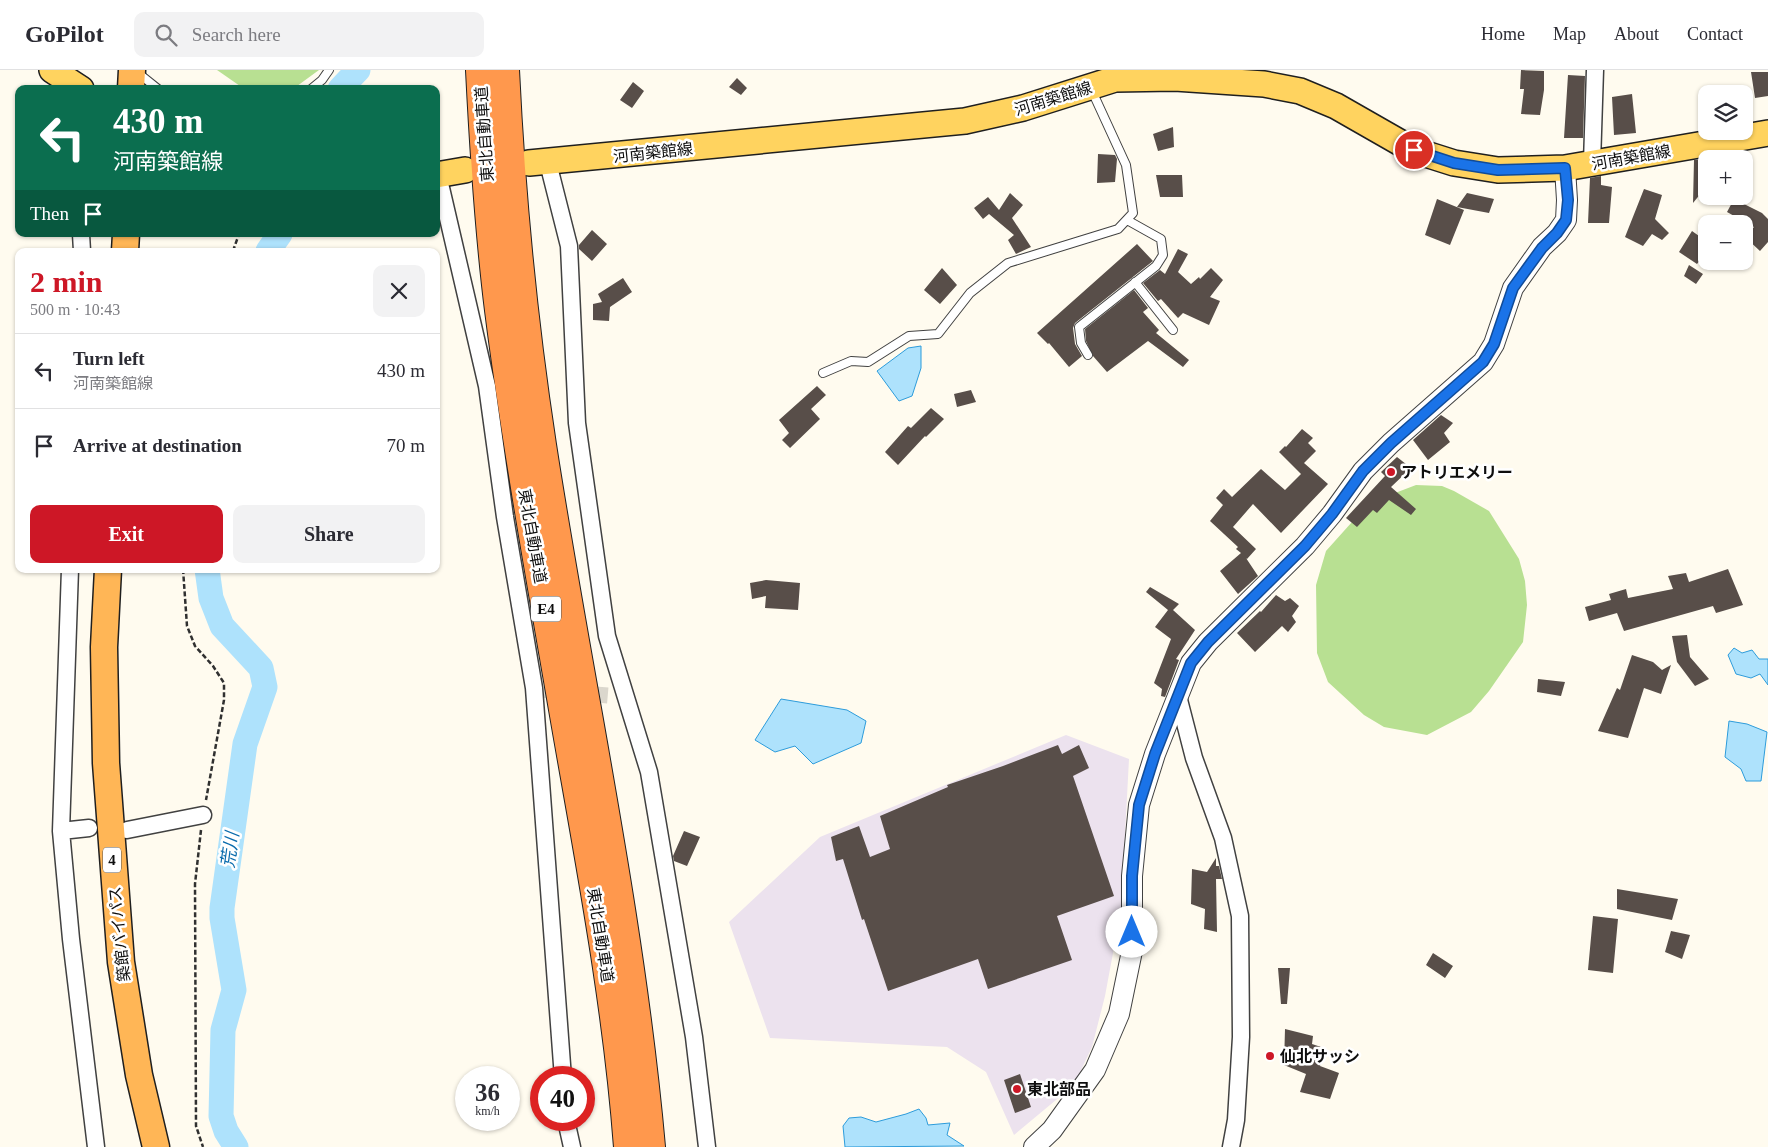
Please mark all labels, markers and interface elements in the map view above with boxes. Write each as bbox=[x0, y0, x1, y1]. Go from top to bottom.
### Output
search box bbox=[134, 12, 484, 57]
text: GoPilot bbox=[25, 21, 104, 47]
icon: search bbox=[152, 21, 180, 49]
text: Search here bbox=[192, 24, 281, 45]
text: Home bbox=[1481, 24, 1525, 44]
text: Map bbox=[1553, 24, 1586, 44]
text: About bbox=[1614, 24, 1659, 44]
text: Contact bbox=[1687, 24, 1743, 44]
street label: 河南築館線 bbox=[1012, 79, 1094, 118]
street label: 東北自動車道 bbox=[473, 85, 496, 182]
map controls bbox=[1698, 85, 1753, 270]
button: layers bbox=[1698, 85, 1753, 140]
text: 430 m bbox=[113, 102, 203, 141]
icon: left bbox=[30, 105, 95, 170]
pin bbox=[1393, 129, 1435, 171]
icon: arrive bbox=[1400, 136, 1428, 164]
street label: 河南築館線 bbox=[612, 140, 694, 165]
street label: 河南築館線 bbox=[1590, 142, 1672, 173]
text: 河南築館線 bbox=[113, 149, 223, 174]
button: + bbox=[1698, 150, 1753, 205]
icon: arrive bbox=[79, 200, 107, 228]
text: Then bbox=[30, 203, 69, 224]
button: − bbox=[1698, 215, 1753, 270]
text: 2 min bbox=[30, 265, 103, 298]
button: close bbox=[373, 265, 425, 317]
text: 500 m · 10:43 bbox=[30, 301, 120, 318]
text: Turn left bbox=[73, 348, 145, 369]
icon: left bbox=[30, 357, 58, 385]
text: 430 m bbox=[377, 360, 425, 381]
text: 河南築館線 bbox=[73, 375, 153, 392]
icon: arrive bbox=[30, 432, 58, 460]
text: Arrive at destination bbox=[73, 435, 242, 456]
text: 70 m bbox=[386, 435, 425, 456]
place label: アトリエメリー bbox=[1401, 464, 1513, 481]
marker: アトリエメリー bbox=[1385, 466, 1397, 478]
street label: 東北自動車道 bbox=[516, 487, 549, 585]
button: Exit bbox=[30, 505, 223, 563]
button: Share bbox=[233, 505, 425, 563]
road number: E4 bbox=[531, 596, 561, 622]
water label: 荒川 bbox=[218, 829, 243, 869]
road number: 4 bbox=[103, 848, 121, 872]
street label: 築館バイパス bbox=[106, 885, 133, 982]
street label: 東北自動車道 bbox=[585, 886, 616, 984]
position arrow bbox=[1105, 905, 1157, 957]
place label: 仙北サッシ bbox=[1279, 1048, 1360, 1065]
marker: 仙北サッシ bbox=[1264, 1050, 1276, 1062]
speed limit sign: 40 bbox=[530, 1066, 595, 1131]
text: 36 bbox=[475, 1079, 500, 1106]
place label: 東北部品 bbox=[1027, 1081, 1091, 1098]
marker: 東北部品 bbox=[1011, 1083, 1023, 1095]
text: km/h bbox=[475, 1104, 500, 1118]

